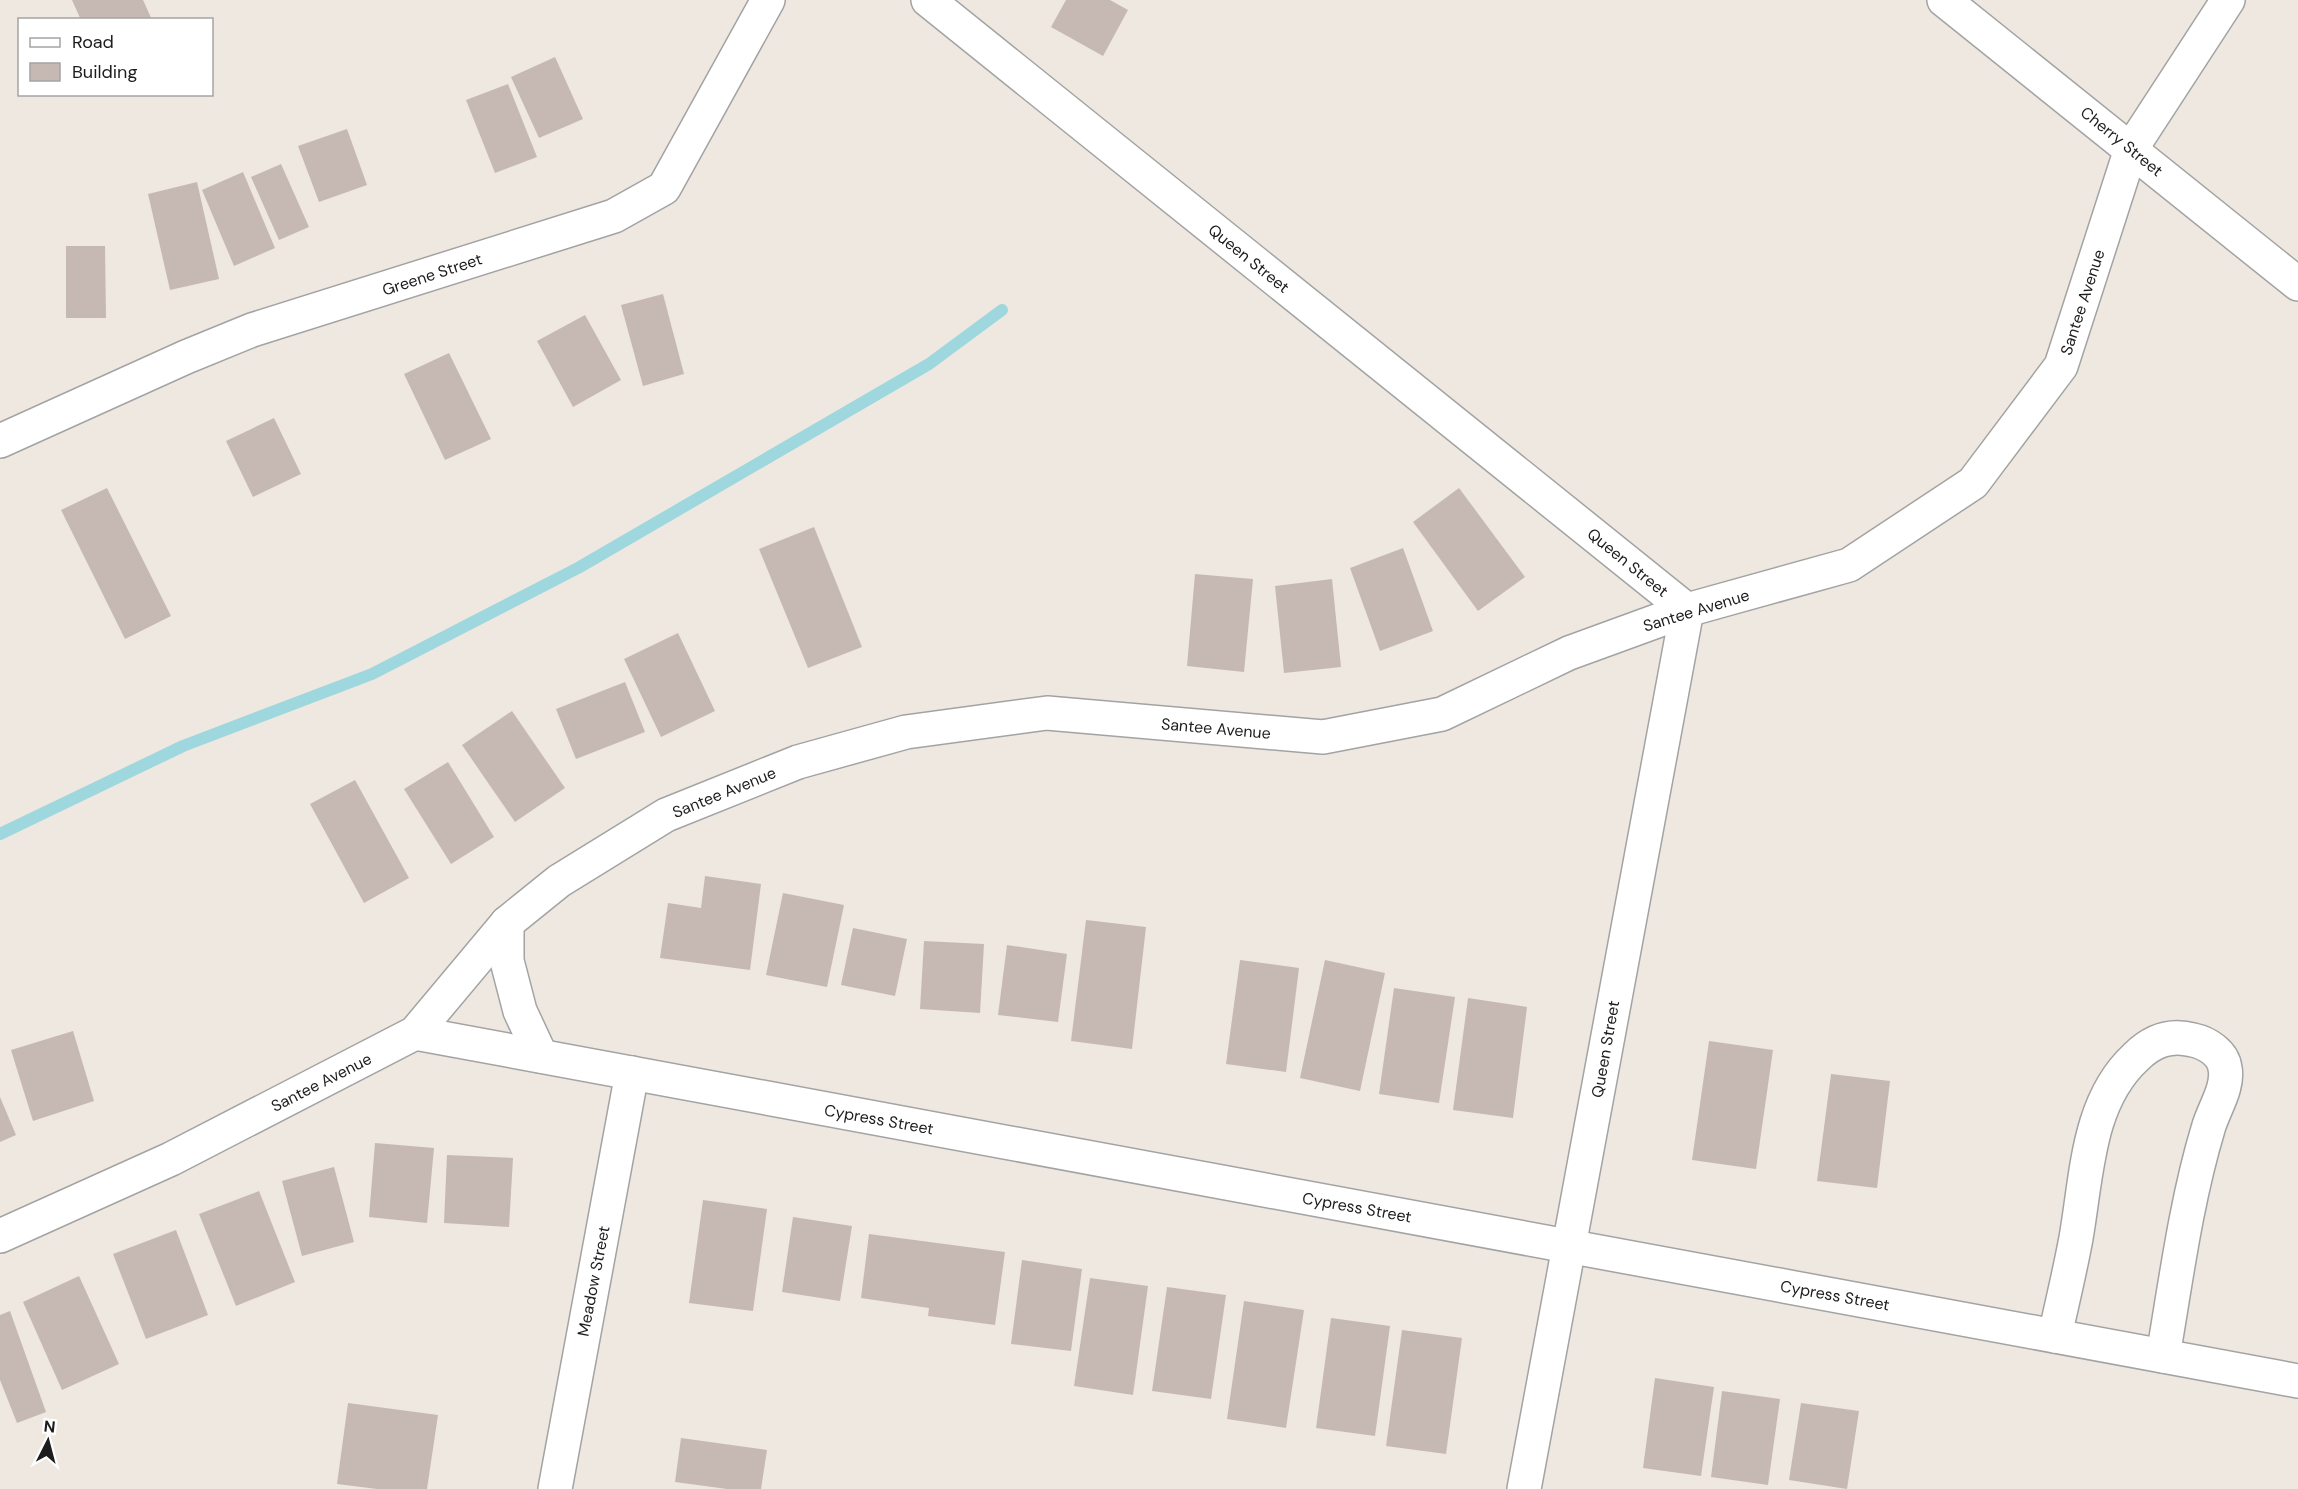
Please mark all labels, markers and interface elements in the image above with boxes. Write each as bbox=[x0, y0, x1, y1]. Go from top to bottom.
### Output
legend bbox=[18, 18, 213, 96]
text: Road bbox=[72, 30, 114, 54]
text: Building bbox=[72, 60, 137, 84]
street label: Cherry Street bbox=[2076, 102, 2167, 181]
street label: Queen Street bbox=[1204, 219, 1294, 298]
street label: Santee Avenue bbox=[2055, 247, 2109, 358]
street label: Greene Street bbox=[380, 248, 485, 300]
street label: Queen Street bbox=[1583, 523, 1673, 602]
street label: Santee Avenue bbox=[1640, 584, 1752, 637]
street label: Santee Avenue bbox=[1160, 713, 1272, 744]
street label: Santee Avenue bbox=[669, 762, 779, 823]
street label: Queen Street bbox=[1587, 999, 1624, 1099]
street label: Santee Avenue bbox=[267, 1048, 375, 1117]
street label: Cypress Street bbox=[823, 1100, 935, 1139]
street label: Cypress Street bbox=[1301, 1188, 1413, 1227]
street label: Meadow Street bbox=[572, 1224, 615, 1338]
street label: Cypress Street bbox=[1779, 1276, 1891, 1315]
north arrow bbox=[18, 1411, 78, 1471]
text: N bbox=[43, 1416, 56, 1438]

